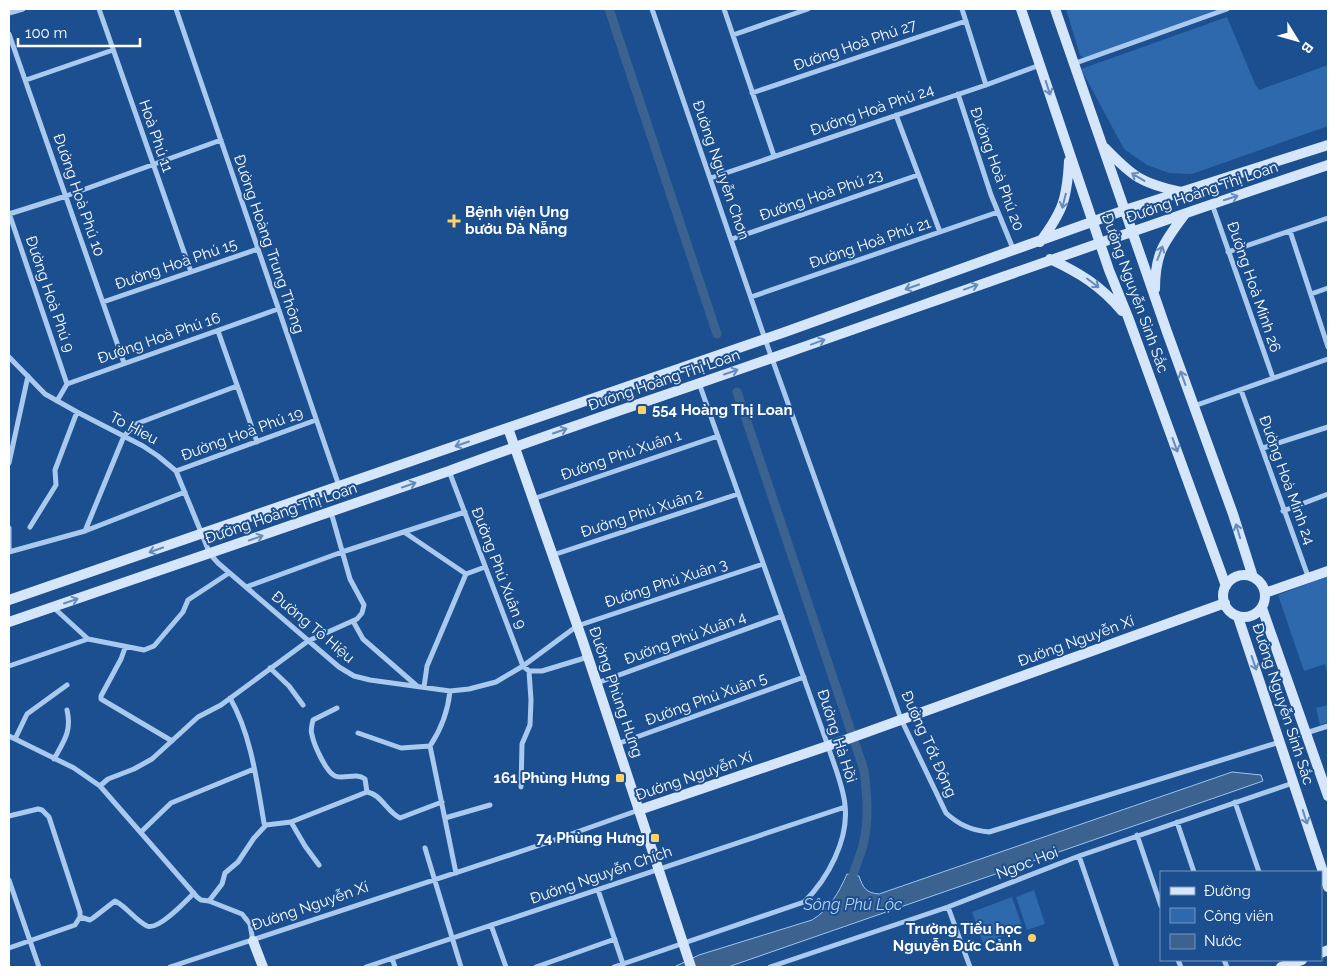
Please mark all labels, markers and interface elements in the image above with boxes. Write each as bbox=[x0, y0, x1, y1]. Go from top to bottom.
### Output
scale bar bbox=[18, 15, 140, 47]
street label: Đường Hoà Phú 27 bbox=[791, 15, 919, 75]
north arrow bbox=[1272, 15, 1322, 65]
text: 100 m bbox=[25, 24, 67, 42]
text: B bbox=[1298, 39, 1317, 57]
street label: Đường Hoà Phú 24 bbox=[808, 80, 936, 140]
one-way arrow bbox=[1044, 80, 1053, 95]
street label: Hoà Phú 11 bbox=[135, 97, 177, 175]
street label: Đường Nguyễn Chơn bbox=[689, 98, 753, 242]
street label: Đường Hoà Phú 20 bbox=[966, 105, 1028, 233]
street label: Đường Hoà Phú 10 bbox=[50, 131, 108, 259]
street label: Đường Hoàng Trung Thông bbox=[230, 152, 308, 336]
street label: Đường Hoàng Thị Loan bbox=[1124, 158, 1280, 226]
street label: Đường Hoà Phú 23 bbox=[757, 165, 885, 225]
one-way arrow bbox=[1131, 172, 1145, 182]
one-way arrow bbox=[1059, 192, 1068, 208]
one-way arrow bbox=[1223, 192, 1239, 202]
place label: Bệnh viện Ung bướu Đà Nẵng bbox=[465, 203, 569, 238]
street label: Đường Nguyễn Sinh Sắc bbox=[1098, 211, 1172, 375]
marker: Bệnh viện Ung bướu Đà Nẵng bbox=[447, 214, 461, 228]
street label: Đường Hoà Phú 21 bbox=[807, 214, 934, 272]
street label: Đường Hoà Minh 26 bbox=[1223, 219, 1285, 355]
street label: Đường Hoà Phú 9 bbox=[22, 233, 78, 355]
street label: Đường Hoà Phú 15 bbox=[113, 235, 239, 293]
one-way arrow bbox=[1156, 246, 1165, 261]
one-way arrow bbox=[1086, 278, 1100, 288]
one-way arrow bbox=[963, 282, 978, 291]
one-way arrow bbox=[904, 283, 920, 293]
street label: Đường Hoà Phú 16 bbox=[95, 309, 223, 367]
one-way arrow bbox=[810, 337, 825, 346]
street label: Đường Hoàng Thị Loan bbox=[586, 346, 742, 414]
one-way arrow bbox=[722, 367, 738, 377]
one-way arrow bbox=[1178, 370, 1187, 386]
place label: 554 Hoàng Thị Loan bbox=[652, 401, 793, 419]
street label: Đường Hoà Phú 19 bbox=[179, 404, 306, 464]
marker: 554 Hoàng Thị Loan bbox=[636, 404, 648, 416]
street label: To Hieu bbox=[107, 408, 161, 448]
street label: Đường Hoà Minh 24 bbox=[1255, 413, 1319, 547]
one-way arrow bbox=[552, 426, 568, 435]
street label: Đường Phú Xuân 1 bbox=[558, 426, 684, 484]
one-way arrow bbox=[1171, 437, 1180, 453]
one-way arrow bbox=[454, 440, 470, 449]
street label: Đường Hoàng Thị Loan bbox=[203, 479, 359, 547]
one-way arrow bbox=[401, 480, 417, 489]
street label: Đường Phú Xuân 2 bbox=[578, 485, 706, 541]
street label: Đường Phú Xuân 9 bbox=[468, 505, 531, 632]
one-way arrow bbox=[1233, 523, 1242, 539]
one-way arrow bbox=[247, 533, 263, 542]
one-way arrow bbox=[149, 546, 164, 555]
street label: Đường Phú Xuân 3 bbox=[602, 555, 730, 611]
street label: Đường Tô Hiệu bbox=[268, 587, 358, 667]
one-way arrow bbox=[63, 596, 79, 605]
street label: Đường Phú Xuân 4 bbox=[622, 608, 748, 668]
street label: Đường Nguyễn Xí bbox=[1015, 611, 1137, 670]
street label: Đường Nguyễn Sinh Sắc bbox=[1248, 621, 1318, 787]
street label: Đường Phùng Hưng bbox=[585, 624, 647, 760]
one-way arrow bbox=[1250, 655, 1259, 670]
street label: Đường Phú Xuân 5 bbox=[643, 669, 769, 729]
street label: Đường Hà Hồi bbox=[813, 687, 861, 785]
street label: Đường Tốt Động bbox=[897, 688, 961, 800]
street label: Đường Nguyễn Xí bbox=[633, 747, 755, 804]
place label: 161 Phùng Hưng bbox=[494, 769, 610, 787]
marker: 161 Phùng Hưng bbox=[614, 772, 626, 784]
one-way arrow bbox=[1301, 809, 1311, 825]
place label: 74 Phùng Hưng bbox=[536, 829, 645, 847]
marker: 74 Phùng Hưng bbox=[649, 832, 661, 844]
street label: Đường Nguyễn Chích bbox=[528, 842, 674, 908]
street label: Ngoc Hoi bbox=[993, 843, 1061, 883]
legend bbox=[1160, 871, 1322, 961]
street label: Đường Nguyễn Xí bbox=[249, 877, 371, 934]
text: Đường bbox=[1204, 882, 1251, 900]
water label: Sông Phú Lộc bbox=[802, 895, 903, 914]
text: Công viên bbox=[1204, 907, 1273, 925]
place label: Trường Tiểu học Nguyễn Đức Cảnh bbox=[893, 920, 1023, 955]
marker: Trường Tiểu học Nguyễn Đức Cảnh bbox=[1026, 932, 1038, 944]
text: Nước bbox=[1204, 932, 1242, 950]

